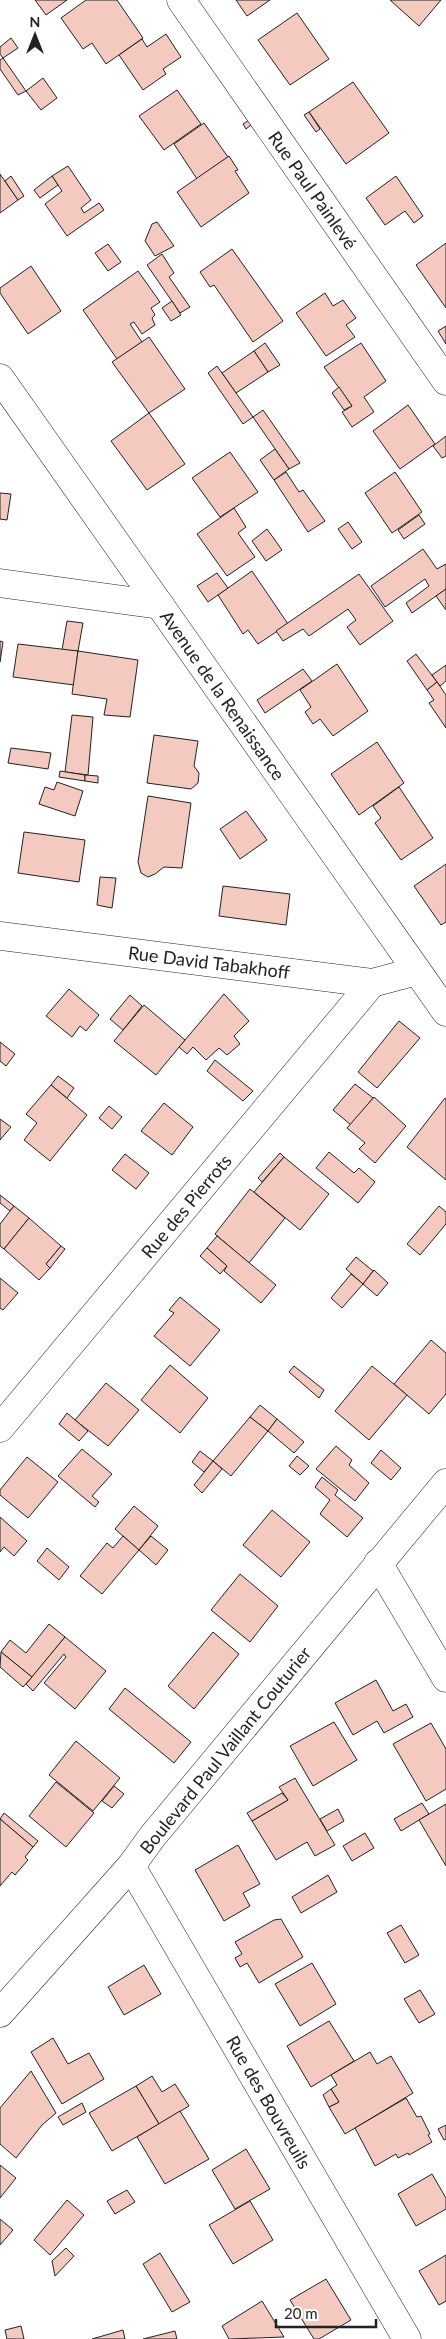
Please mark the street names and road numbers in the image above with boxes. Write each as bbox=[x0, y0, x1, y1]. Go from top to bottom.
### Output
street label: Rue Paul Painlevé bbox=[264, 127, 362, 253]
street label: Avenue de la Renaissance bbox=[156, 606, 290, 784]
street label: Rue David Tabakhoff bbox=[127, 941, 291, 983]
street label: Rue des Pierrots bbox=[136, 1150, 236, 1262]
street label: Boulevard Paul Vaillant Couturier bbox=[135, 1642, 316, 1858]
street label: Rue des Bouvreuils bbox=[222, 2031, 316, 2173]

